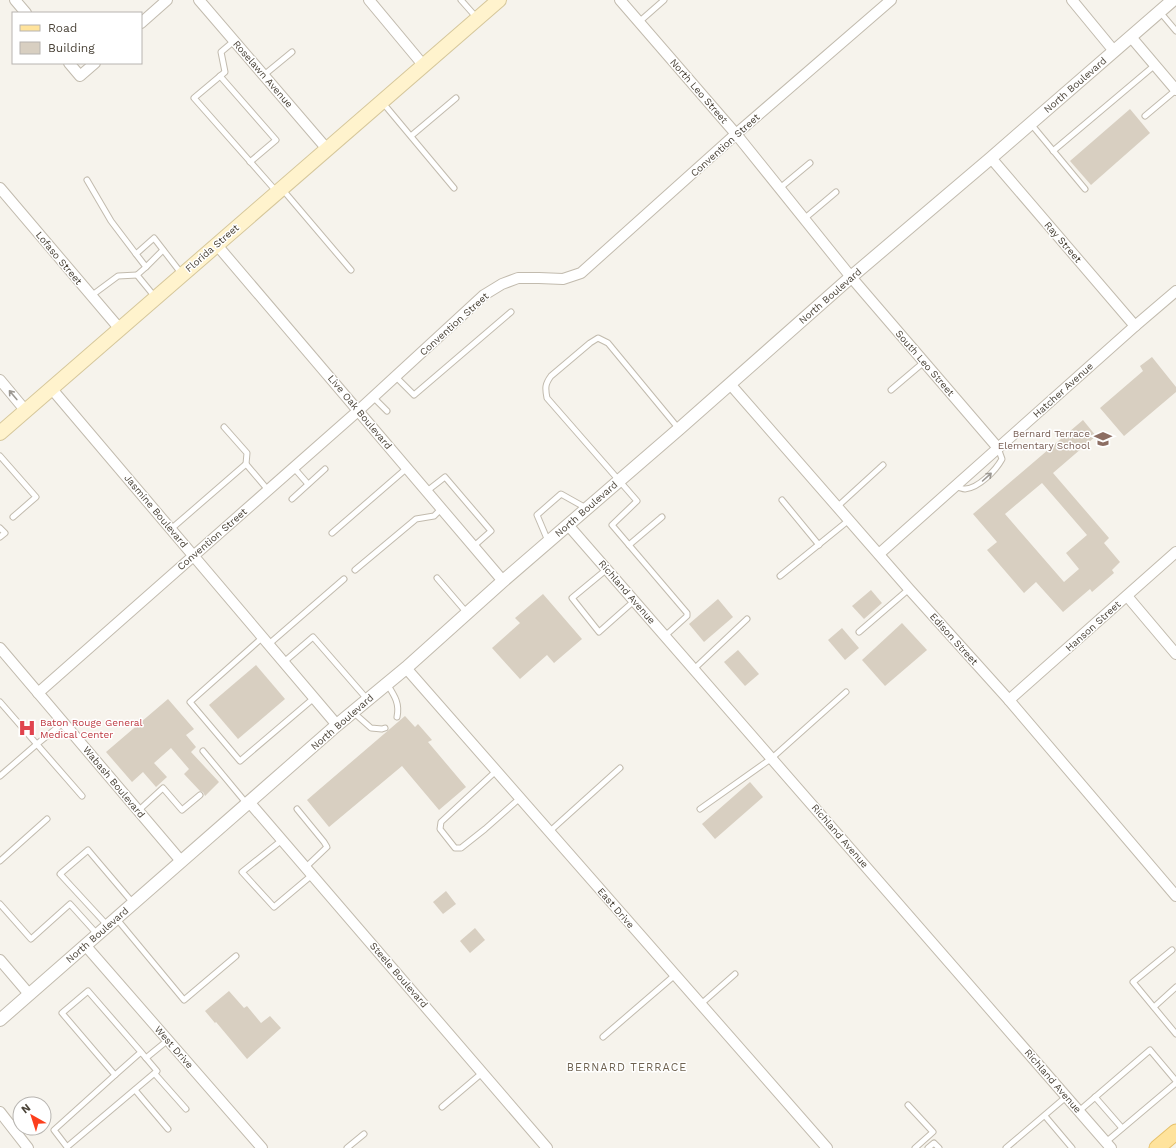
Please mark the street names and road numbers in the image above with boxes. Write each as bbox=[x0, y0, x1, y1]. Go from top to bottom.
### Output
street label: Roselawn Avenue bbox=[231, 38, 295, 110]
street label: North Boulevard bbox=[1042, 55, 1108, 115]
street label: North Leo Street bbox=[668, 56, 731, 126]
street label: Convention Street bbox=[688, 111, 762, 179]
street label: Ray Street bbox=[1042, 219, 1084, 265]
street label: Florida Street bbox=[183, 221, 242, 274]
street label: Lofaso Street bbox=[34, 229, 85, 287]
street label: North Boulevard bbox=[797, 266, 863, 326]
street label: Convention Street bbox=[417, 290, 491, 358]
street label: South Leo Street bbox=[893, 328, 957, 399]
street label: Hatcher Avenue bbox=[1031, 360, 1095, 420]
street label: Live Oak Boulevard bbox=[326, 373, 394, 451]
street label: Jasmine Boulevard bbox=[122, 472, 190, 550]
street label: North Boulevard bbox=[553, 479, 619, 539]
street label: Convention Street bbox=[175, 505, 250, 572]
street label: Richland Avenue bbox=[596, 558, 658, 626]
street label: Hanson Street bbox=[1063, 598, 1123, 654]
street label: Edison Street bbox=[928, 611, 981, 668]
street label: North Boulevard bbox=[309, 692, 375, 752]
street label: Wabash Boulevard bbox=[81, 744, 147, 820]
street label: Richland Avenue bbox=[809, 802, 871, 870]
street label: East Drive bbox=[596, 886, 637, 931]
street label: North Boulevard bbox=[64, 905, 130, 965]
street label: Steele Boulevard bbox=[368, 940, 430, 1010]
street label: West Drive bbox=[153, 1023, 196, 1071]
street label: Richland Avenue bbox=[1022, 1047, 1084, 1115]

